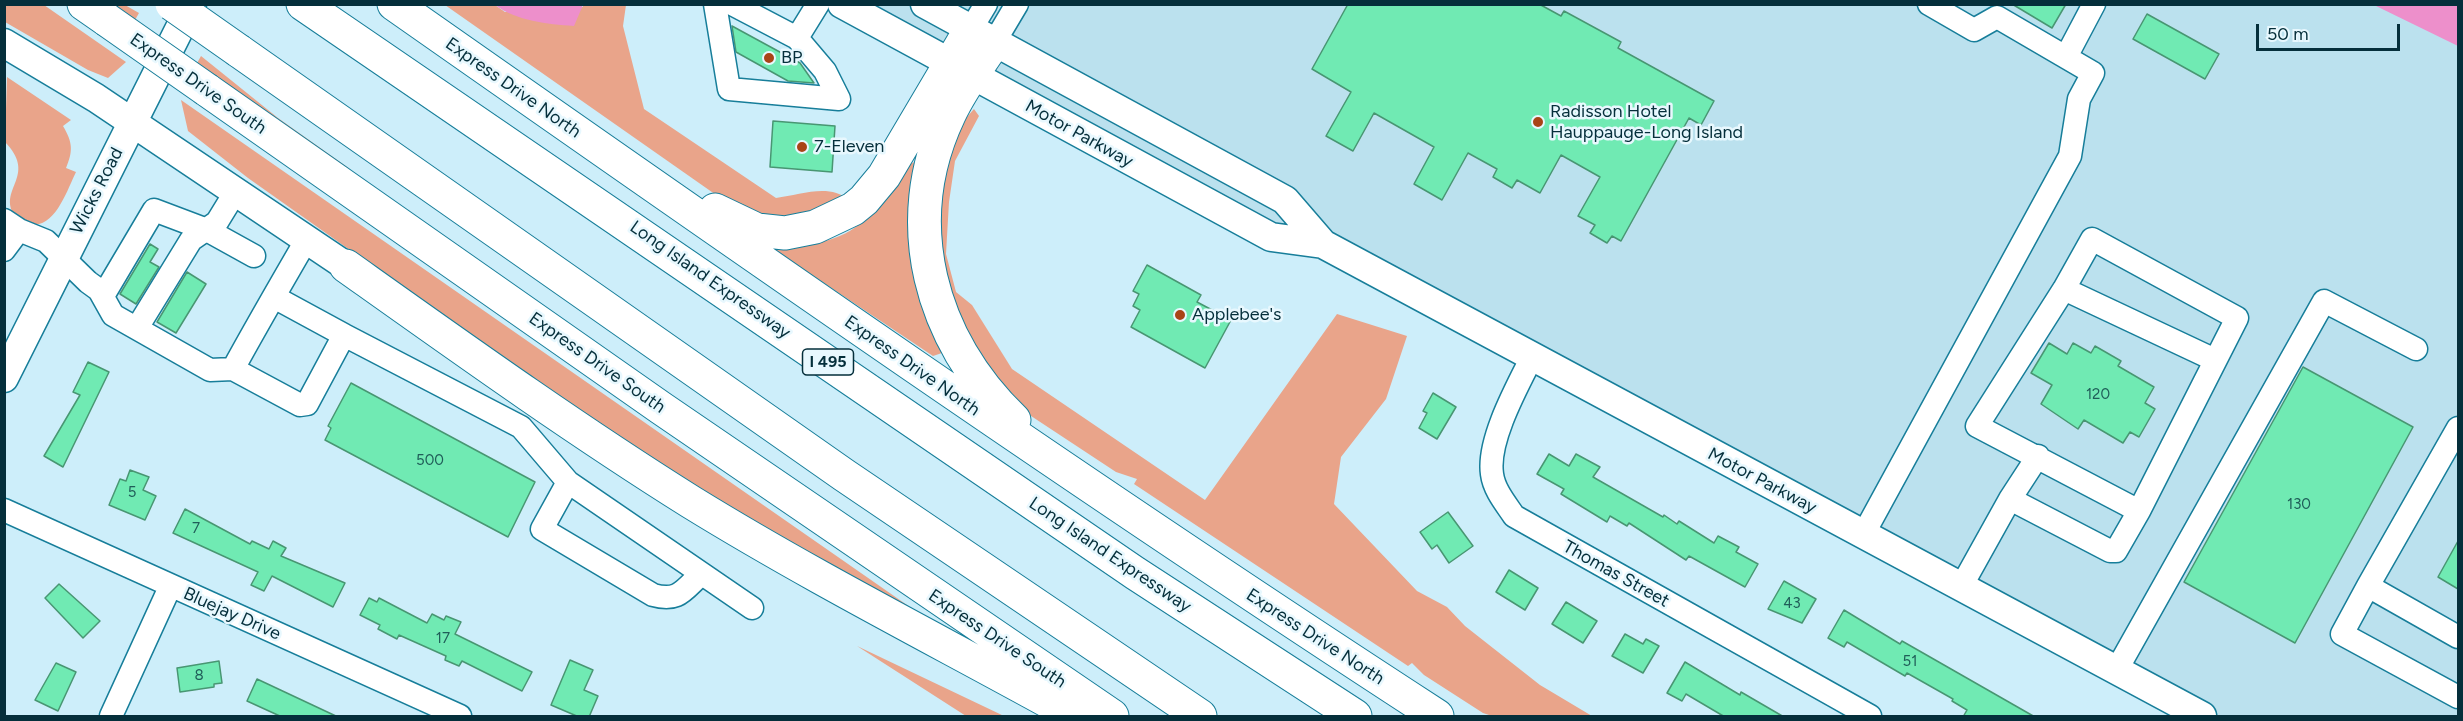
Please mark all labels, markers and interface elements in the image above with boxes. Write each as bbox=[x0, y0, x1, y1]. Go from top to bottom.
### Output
scale bar bbox=[2259, 12, 2403, 50]
text: 50 m bbox=[2267, 23, 2309, 45]
street label: Express Drive South bbox=[126, 29, 270, 139]
street label: Express Drive North bbox=[441, 33, 585, 143]
place label: BP bbox=[781, 47, 802, 69]
marker: BP bbox=[762, 51, 776, 65]
street label: Motor Parkway bbox=[1021, 95, 1137, 173]
place label: Radisson Hotel Hauppauge-Long Island bbox=[1550, 101, 1743, 144]
marker: Radisson Hotel Hauppauge-Long Island bbox=[1531, 115, 1545, 129]
place label: 7-Eleven bbox=[814, 136, 884, 158]
marker: 7-Eleven bbox=[795, 140, 809, 154]
street label: Wicks Road bbox=[66, 144, 128, 238]
street label: Long Island Expressway bbox=[625, 216, 795, 344]
place label: Applebee's bbox=[1192, 304, 1281, 326]
street label: Express Drive South bbox=[525, 308, 669, 418]
marker: Applebee's bbox=[1173, 308, 1187, 322]
street label: Express Drive North bbox=[840, 311, 984, 421]
road number: I 495 bbox=[802, 349, 854, 375]
house number: 120 bbox=[2086, 386, 2110, 404]
street label: Motor Parkway bbox=[1704, 443, 1820, 519]
house number: 500 bbox=[416, 452, 444, 470]
house number: 5 bbox=[128, 484, 136, 502]
street label: Long Island Expressway bbox=[1025, 493, 1195, 617]
house number: 130 bbox=[2287, 496, 2311, 514]
house number: 7 bbox=[192, 520, 200, 538]
street label: Thomas Street bbox=[1559, 536, 1673, 612]
street label: Bluejay Drive bbox=[180, 583, 284, 645]
street label: Express Drive North bbox=[1242, 584, 1388, 690]
street label: Express Drive South bbox=[924, 585, 1070, 693]
house number: 43 bbox=[1783, 595, 1801, 613]
house number: 17 bbox=[436, 630, 450, 648]
house number: 51 bbox=[1903, 653, 1917, 671]
house number: 8 bbox=[194, 667, 204, 685]

